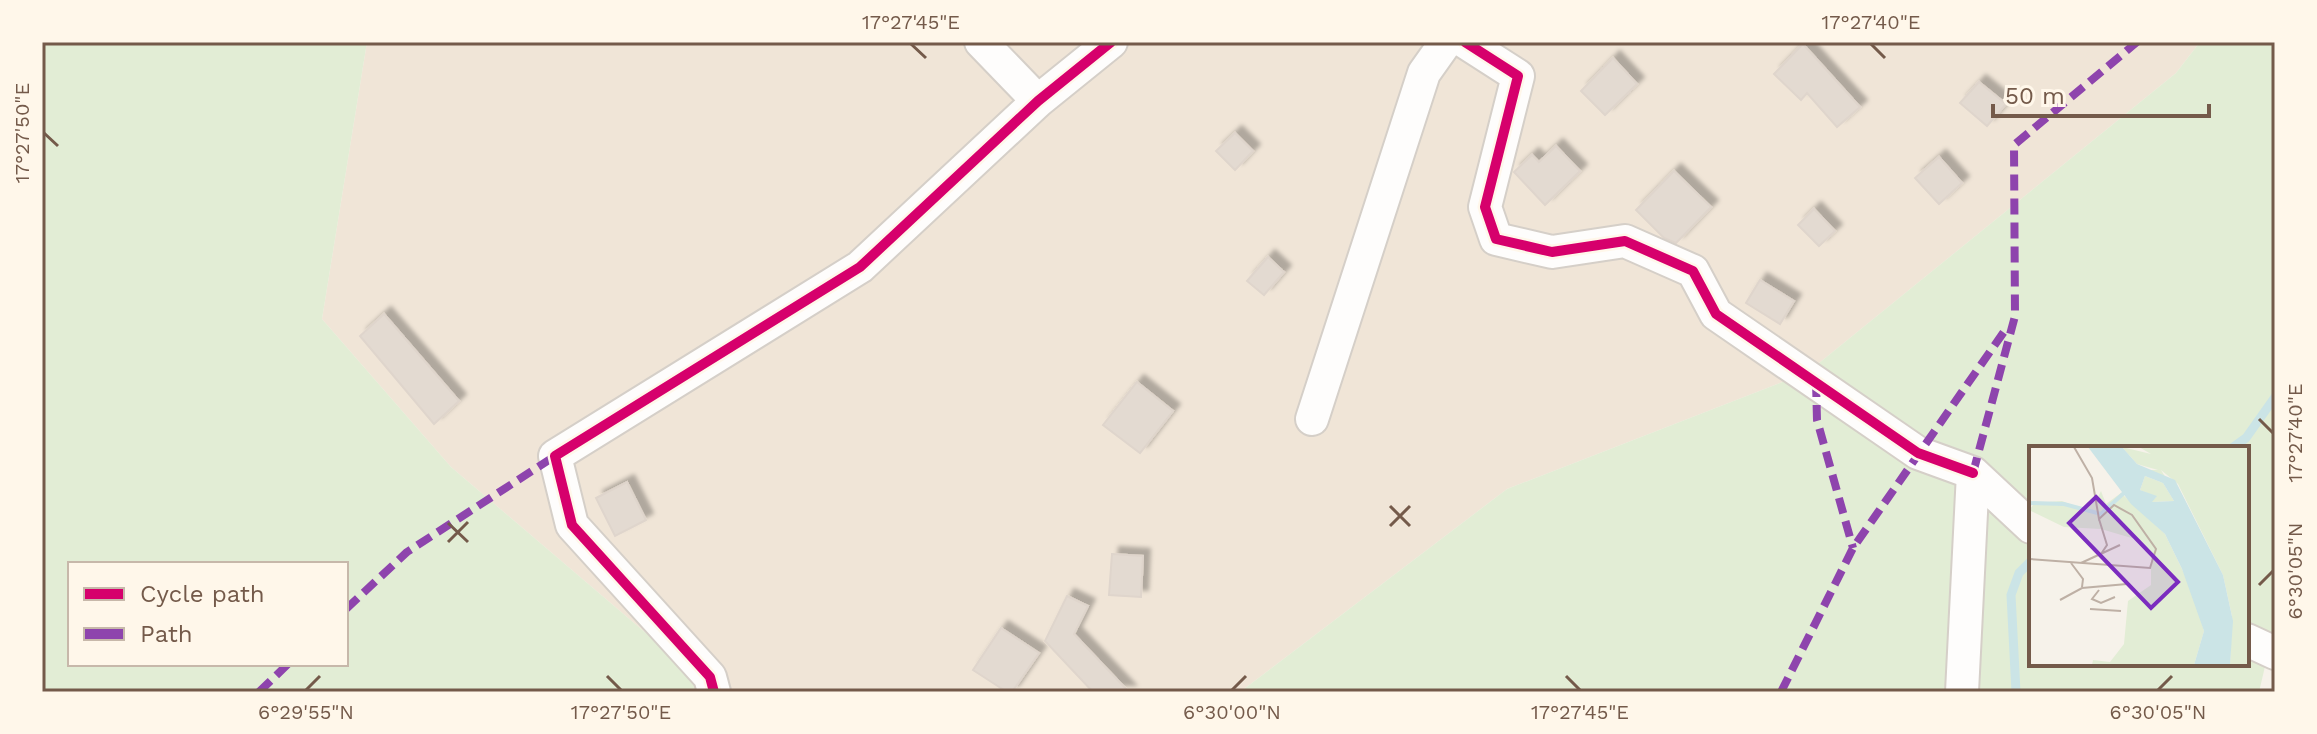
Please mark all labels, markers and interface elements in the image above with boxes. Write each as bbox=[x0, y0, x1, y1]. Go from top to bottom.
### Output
text: 17°27'45"E bbox=[862, 10, 960, 34]
text: 17°27'40"E bbox=[1821, 10, 1921, 34]
scale bar bbox=[1993, 68, 2209, 118]
text: 50 m bbox=[2005, 82, 2065, 110]
text: 17°27'50"E bbox=[10, 83, 34, 183]
text: 17°27'40"E bbox=[2283, 383, 2307, 483]
inset map bbox=[2029, 446, 2249, 666]
text: 6°30'05"N bbox=[2283, 523, 2307, 619]
legend bbox=[68, 562, 348, 666]
text: Cycle path bbox=[140, 580, 265, 608]
text: Path bbox=[140, 620, 193, 648]
text: 6°29'55"N bbox=[258, 700, 354, 724]
text: 17°27'50"E bbox=[571, 700, 671, 724]
text: 6°30'00"N bbox=[1183, 700, 1281, 724]
text: 17°27'45"E bbox=[1531, 700, 1629, 724]
text: 6°30'05"N bbox=[2110, 700, 2206, 724]

